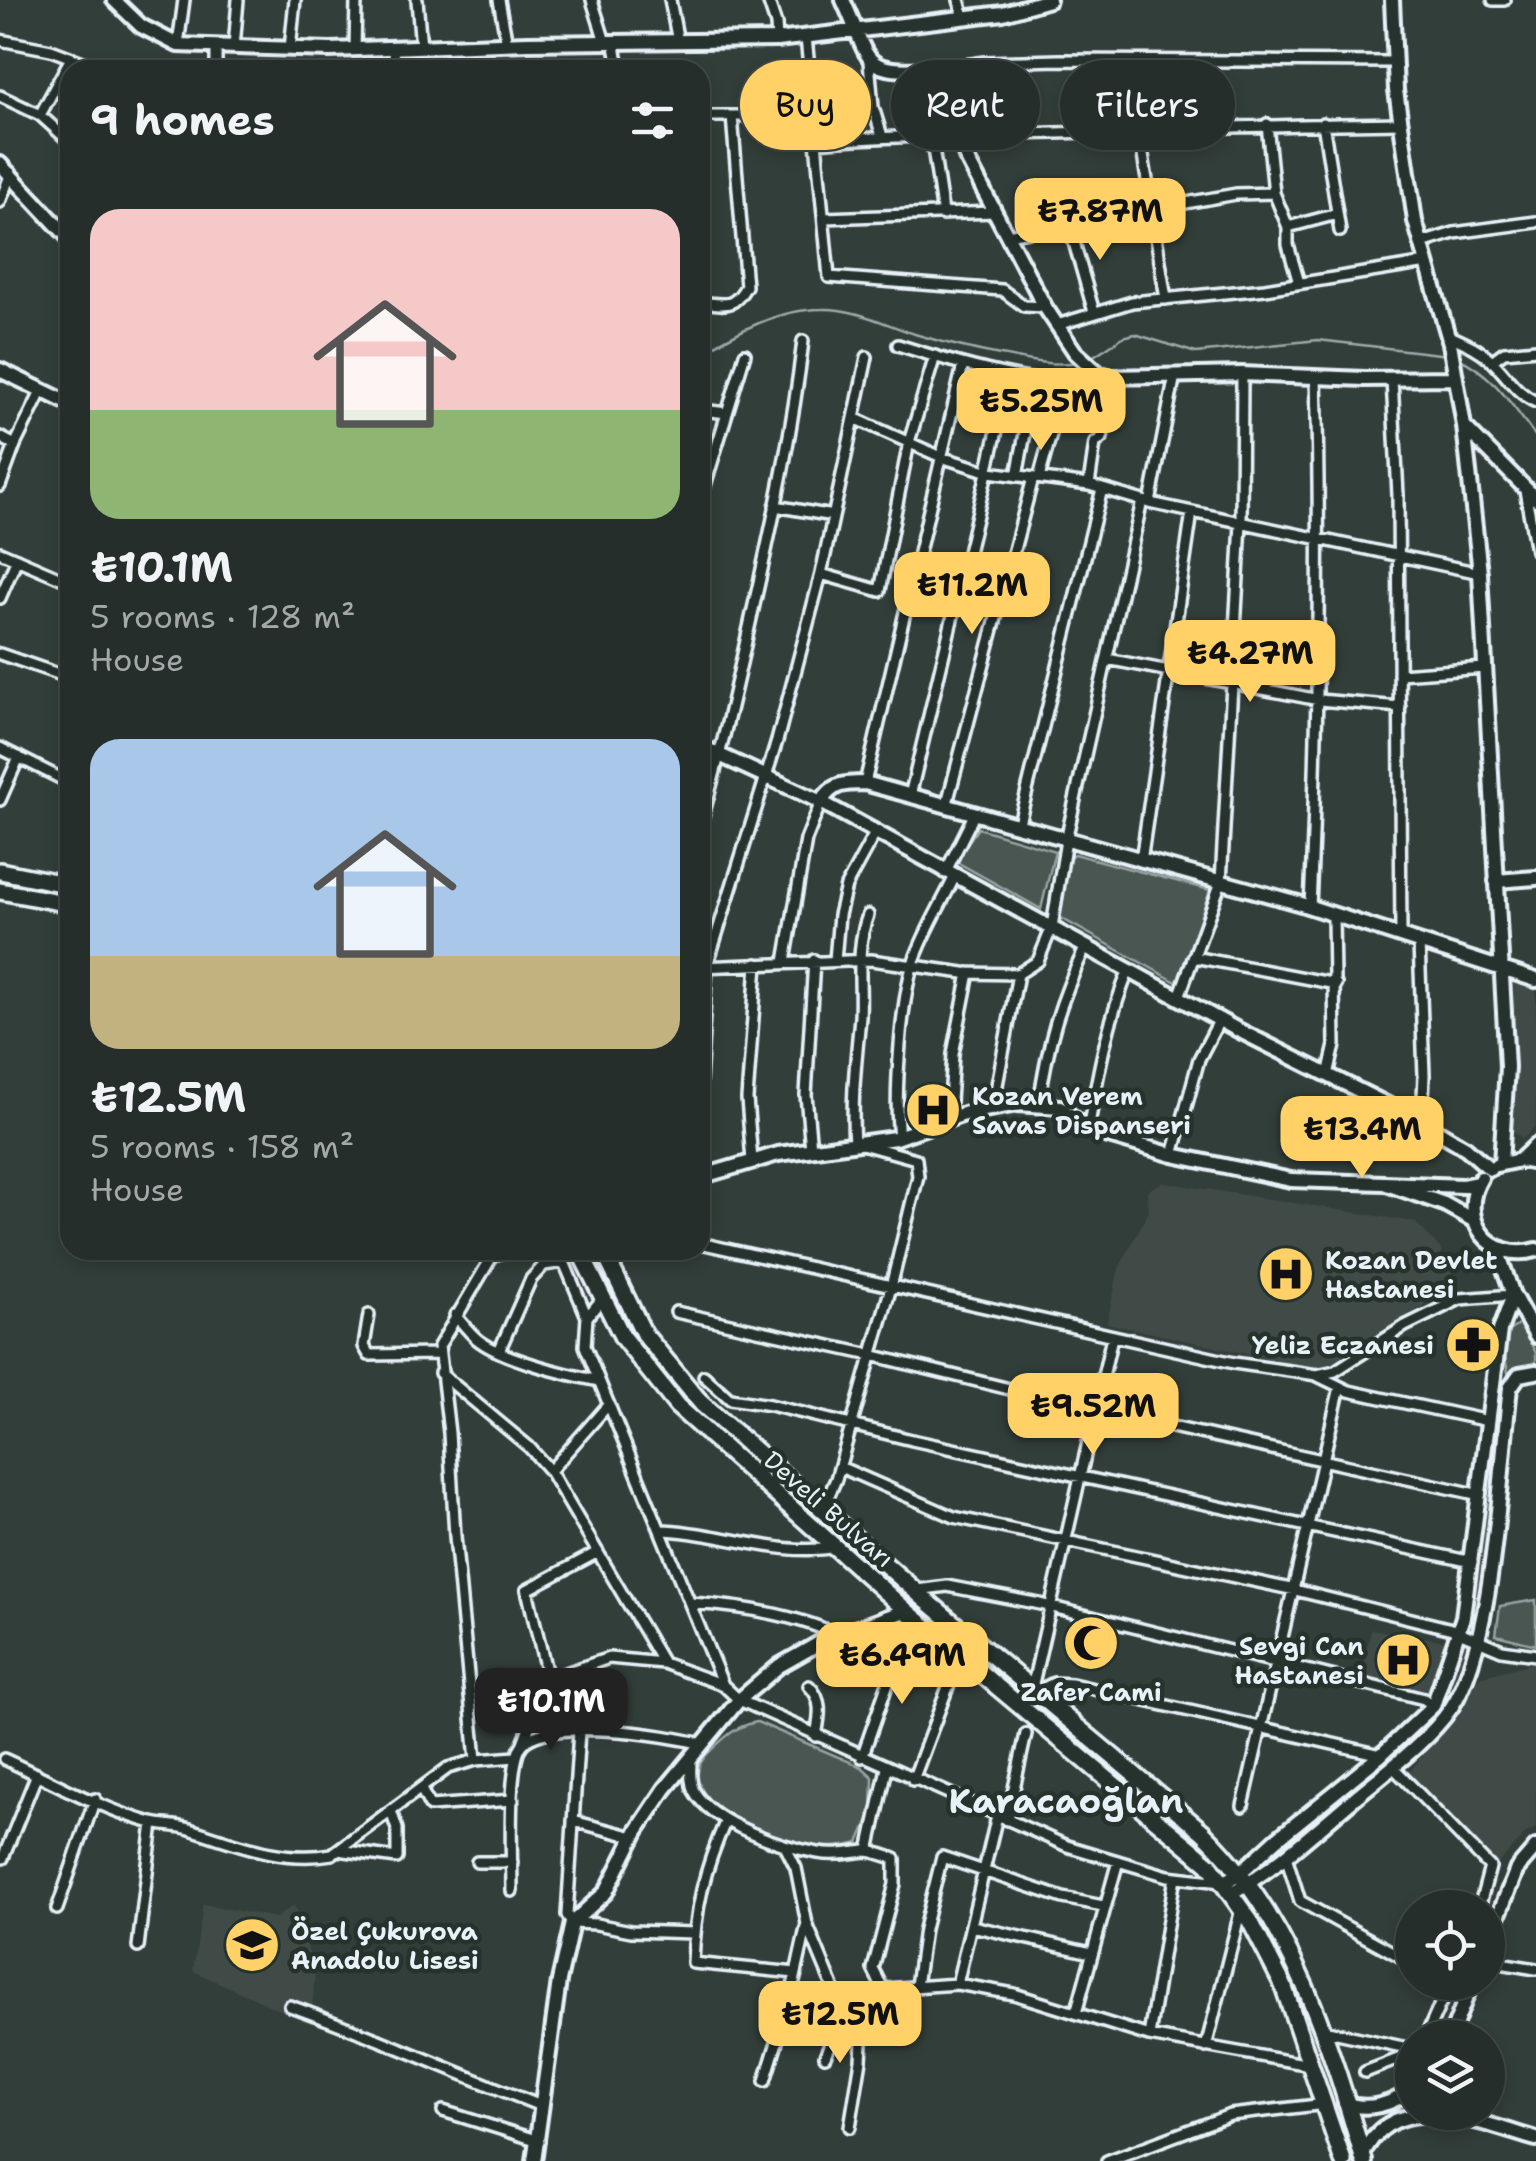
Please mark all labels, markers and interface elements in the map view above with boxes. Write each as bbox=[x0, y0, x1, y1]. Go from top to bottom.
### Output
chip: Buy bbox=[740, 60, 871, 150]
chip: Rent bbox=[891, 60, 1040, 150]
chip: Filters bbox=[1060, 60, 1235, 150]
text: 9 homes bbox=[90, 92, 275, 148]
icon: filters bbox=[625, 93, 680, 148]
pin: ₺7.87M bbox=[1019, 178, 1181, 263]
text: ₺7.87M bbox=[1037, 189, 1163, 232]
icon: home bbox=[295, 274, 475, 454]
pin: ₺5.25M bbox=[960, 368, 1122, 453]
text: ₺5.25M bbox=[979, 379, 1103, 422]
text: ₺10.1M bbox=[90, 539, 233, 595]
pin: ₺11.2M bbox=[891, 552, 1053, 637]
text: ₺11.2M bbox=[916, 563, 1028, 606]
text: 5 rooms · 128 m² bbox=[90, 595, 356, 638]
pin: ₺4.27M bbox=[1169, 620, 1331, 705]
text: ₺4.27M bbox=[1186, 631, 1314, 674]
text: House bbox=[90, 638, 184, 681]
icon: home bbox=[295, 804, 475, 984]
text: ₺12.5M bbox=[90, 1069, 246, 1125]
place label: Kozan Verem Savas Dispanseri bbox=[972, 1079, 1191, 1142]
hospital icon: Kozan Verem Savas Dispanseri bbox=[903, 1080, 963, 1140]
pin: ₺13.4M bbox=[1281, 1096, 1443, 1181]
text: ₺13.4M bbox=[1302, 1107, 1422, 1150]
text: 5 rooms · 158 m² bbox=[90, 1125, 354, 1168]
text: House bbox=[90, 1168, 184, 1211]
place label: Kozan Devlet Hastanesi bbox=[1325, 1243, 1497, 1306]
hospital icon: Kozan Devlet Hastanesi bbox=[1256, 1244, 1316, 1304]
pharmacy icon: Yeliz Eczanesi bbox=[1443, 1315, 1503, 1375]
place label: Yeliz Eczanesi bbox=[1252, 1328, 1434, 1362]
pin: ₺9.52M bbox=[1012, 1373, 1174, 1458]
text: ₺9.52M bbox=[1030, 1384, 1156, 1427]
street label: Develi Bulvarı bbox=[757, 1443, 901, 1575]
mosque icon: Zafer Cami bbox=[1061, 1613, 1121, 1673]
pin: ₺6.49M bbox=[821, 1622, 983, 1707]
place label: Sevgi Can Hastanesi bbox=[1235, 1629, 1364, 1692]
hospital icon: Sevgi Can Hastanesi bbox=[1373, 1630, 1433, 1690]
text: ₺6.49M bbox=[838, 1633, 966, 1676]
pin: ₺10.1M bbox=[470, 1668, 632, 1753]
place label: Zafer Cami bbox=[1020, 1675, 1162, 1709]
text: ₺10.1M bbox=[497, 1679, 605, 1722]
district label: Karacaoğlan bbox=[949, 1777, 1183, 1824]
map controls bbox=[1395, 1890, 1505, 2130]
button: locate bbox=[1395, 1890, 1505, 2000]
place label: Özel Çukurova Anadolu Lisesi bbox=[291, 1914, 479, 1977]
school or university icon: Özel Çukurova Anadolu Lisesi bbox=[222, 1915, 282, 1975]
pin: ₺12.5M bbox=[759, 1981, 921, 2066]
text: ₺12.5M bbox=[781, 1992, 899, 2035]
button: layers bbox=[1395, 2020, 1505, 2130]

